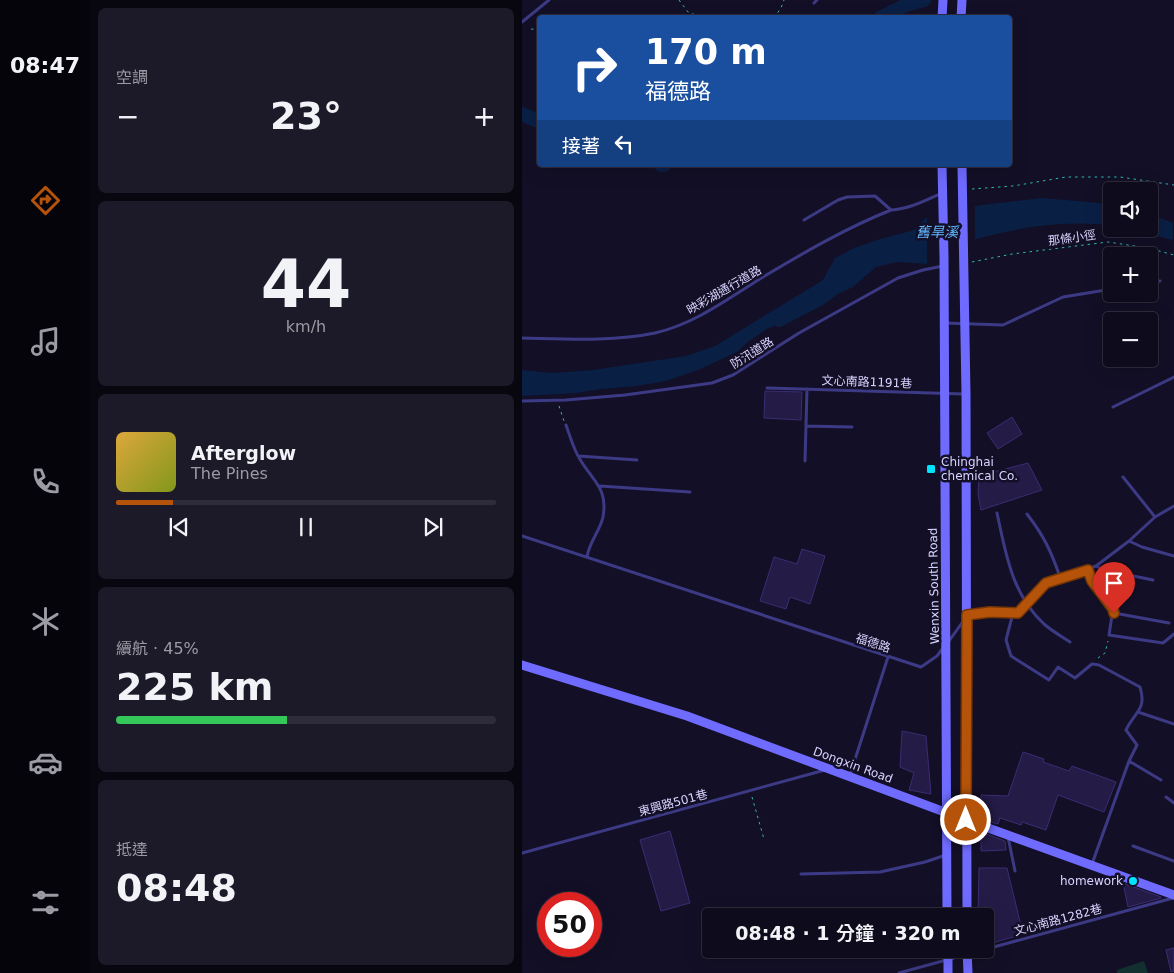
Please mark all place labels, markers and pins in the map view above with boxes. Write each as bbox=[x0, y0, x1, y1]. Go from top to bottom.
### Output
place label: Chinghai chemical Co. bbox=[941, 455, 1018, 483]
marker: Chinghai chemical Co. bbox=[925, 463, 937, 475]
pin bbox=[1093, 562, 1135, 613]
place label: homework bbox=[1060, 874, 1123, 888]
marker: homework bbox=[1127, 875, 1139, 887]

